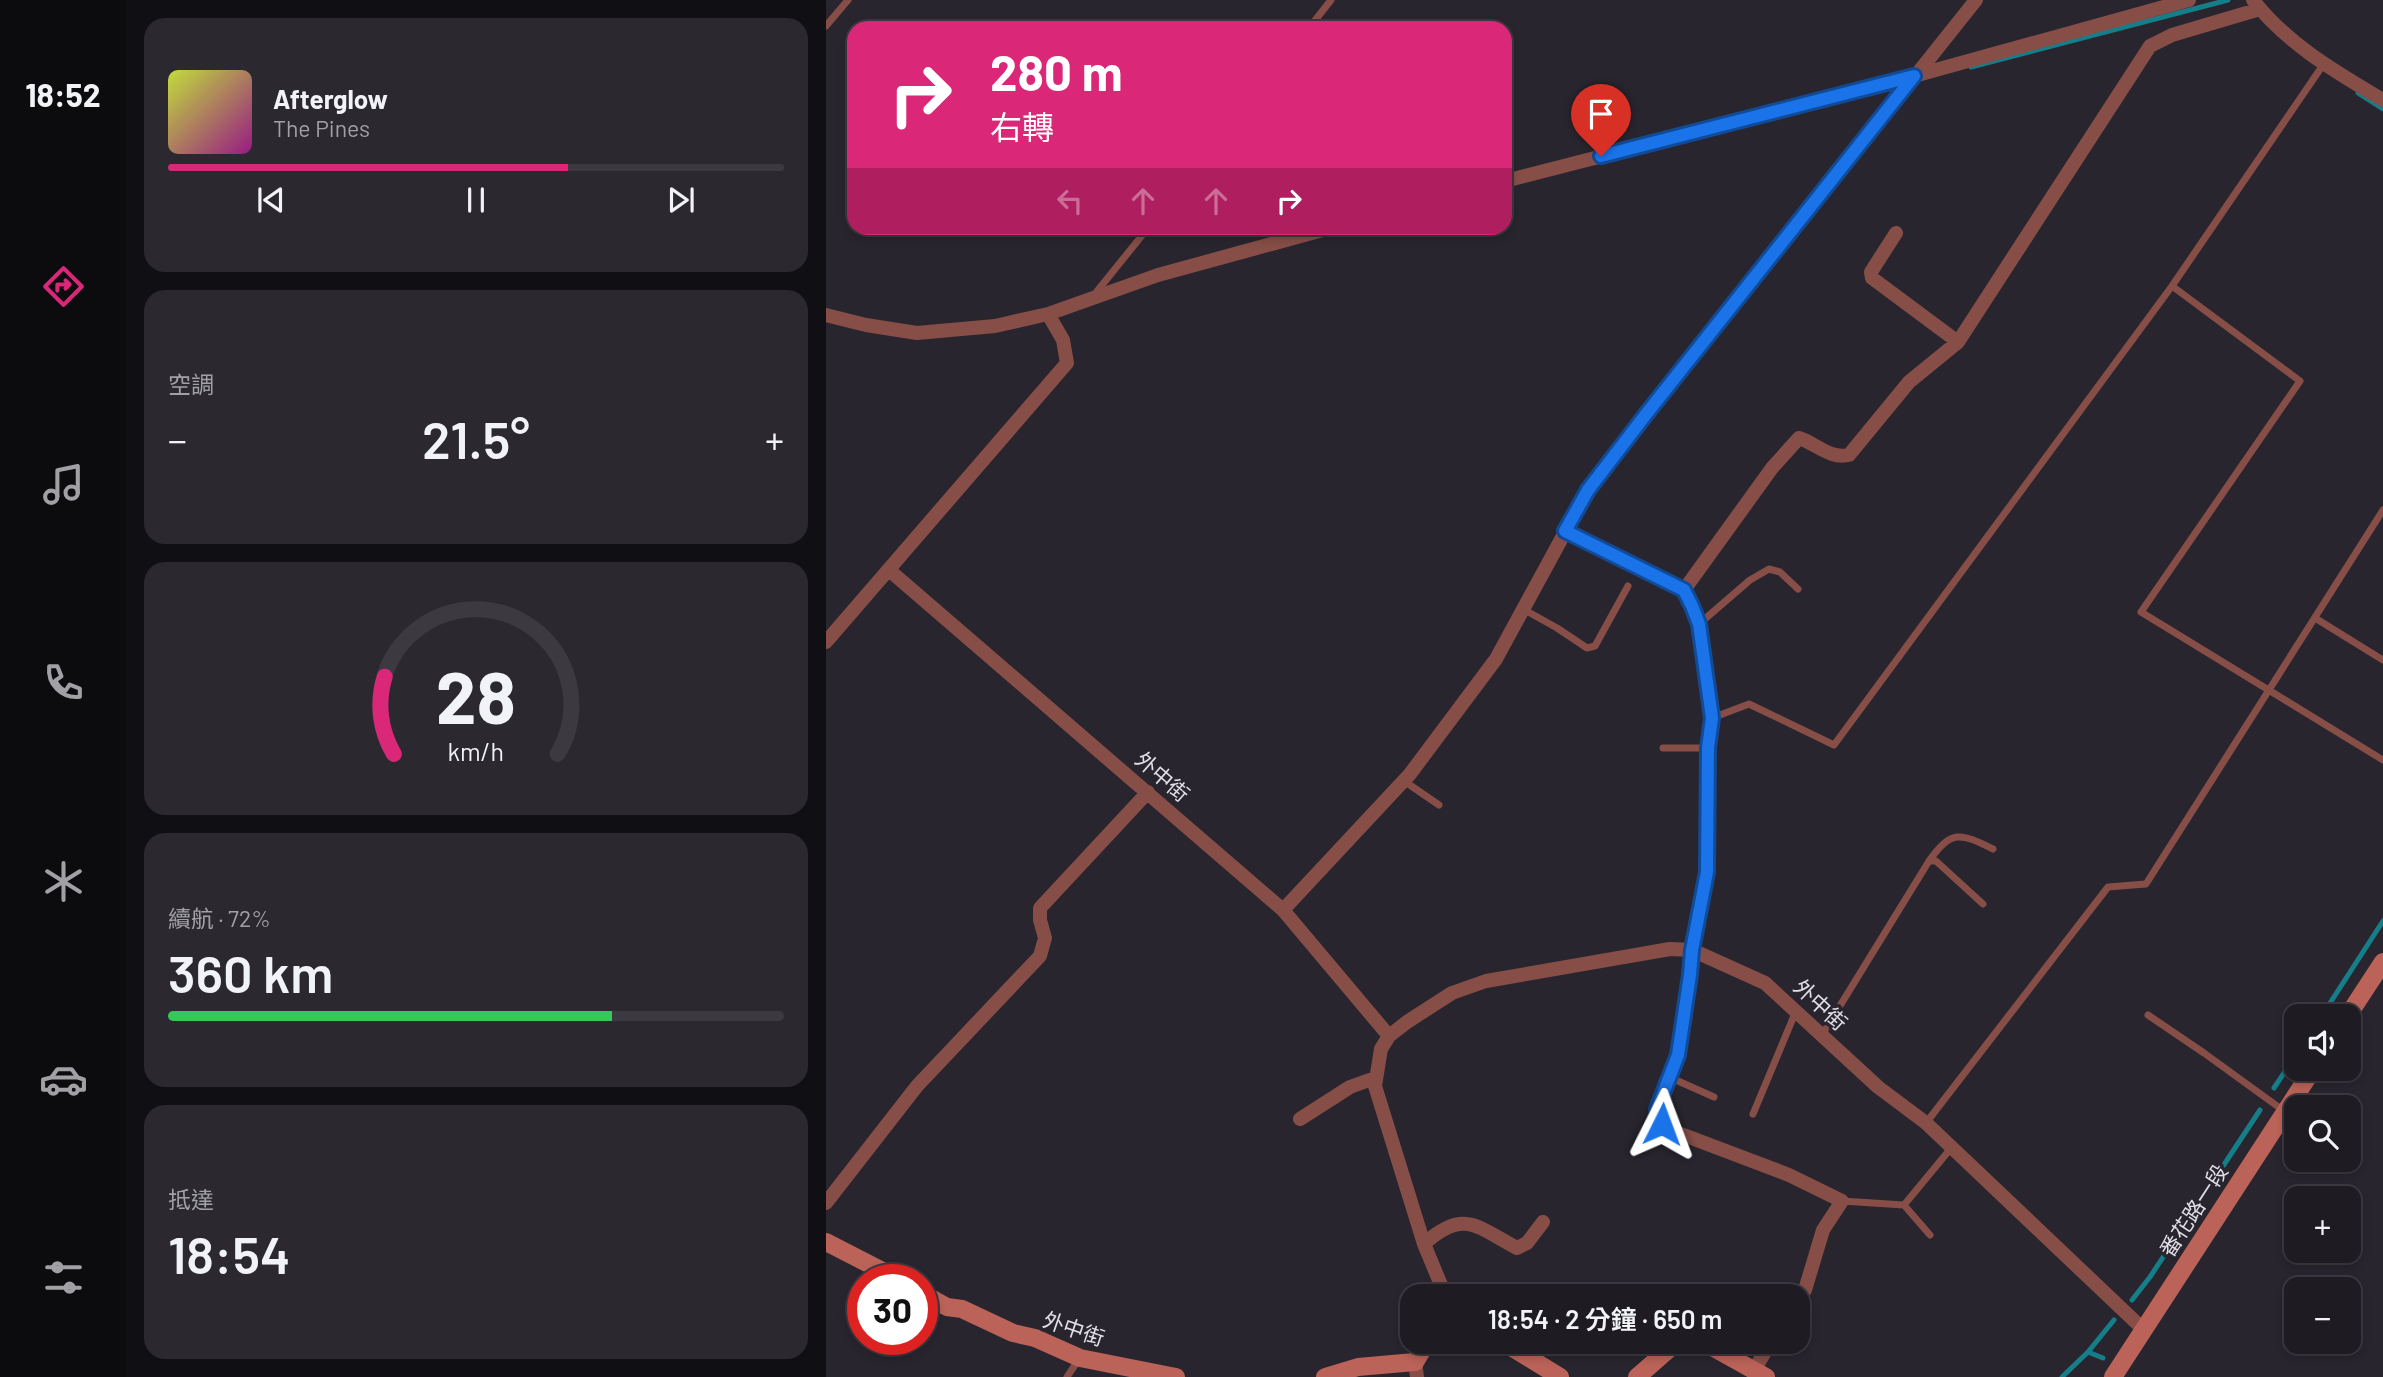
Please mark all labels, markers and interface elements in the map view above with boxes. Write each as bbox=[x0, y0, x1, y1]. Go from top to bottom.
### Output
text: 280 m bbox=[990, 42, 1123, 101]
icon: right bbox=[875, 49, 966, 140]
text: 18:52 bbox=[25, 75, 101, 113]
text: Afterglow bbox=[273, 83, 388, 114]
pin bbox=[1571, 84, 1631, 156]
icon: arrive bbox=[1582, 95, 1620, 133]
text: 右轉 bbox=[990, 107, 1054, 145]
text: The Pines bbox=[273, 114, 370, 142]
icon: previous bbox=[252, 181, 290, 219]
icon: pause bbox=[457, 181, 495, 219]
icon: next bbox=[662, 181, 700, 219]
icon: left bbox=[1051, 182, 1089, 220]
icon: ahead bbox=[1124, 182, 1162, 220]
icon: ahead bbox=[1197, 182, 1235, 220]
icon: right bbox=[1270, 182, 1308, 220]
icon: directions bbox=[39, 262, 88, 311]
text: 空調 bbox=[168, 370, 214, 398]
text: 21.5° bbox=[422, 407, 530, 469]
text: − bbox=[168, 416, 187, 462]
text: + bbox=[765, 416, 784, 462]
icon: music bbox=[39, 460, 88, 509]
text: 28 bbox=[436, 652, 516, 740]
icon: phone bbox=[39, 658, 88, 707]
text: km/h bbox=[448, 736, 504, 766]
street label: 外中街 bbox=[1131, 746, 1195, 806]
icon: climate bbox=[39, 857, 88, 906]
text: 續航 · 72% bbox=[168, 904, 271, 932]
text: 360 km bbox=[168, 941, 333, 1003]
street label: 外中街 bbox=[1789, 973, 1853, 1035]
map controls bbox=[2284, 1004, 2361, 1354]
button: sound bbox=[2284, 1004, 2361, 1081]
icon: car bbox=[39, 1055, 88, 1104]
position arrow bbox=[1625, 1087, 1699, 1161]
button: search bbox=[2284, 1095, 2361, 1172]
street label: 番花路一段 bbox=[2154, 1159, 2232, 1261]
text: 抵達 bbox=[168, 1185, 214, 1213]
button: + bbox=[2284, 1186, 2361, 1263]
text: 18:54 bbox=[168, 1222, 291, 1284]
icon: filters bbox=[39, 1253, 88, 1302]
speed limit sign: 30 bbox=[847, 1264, 938, 1355]
button: − bbox=[2284, 1277, 2361, 1354]
text: 18:54 · 2 分鐘 · 650 m bbox=[1488, 1303, 1722, 1334]
street label: 外中街 bbox=[1040, 1306, 1108, 1350]

